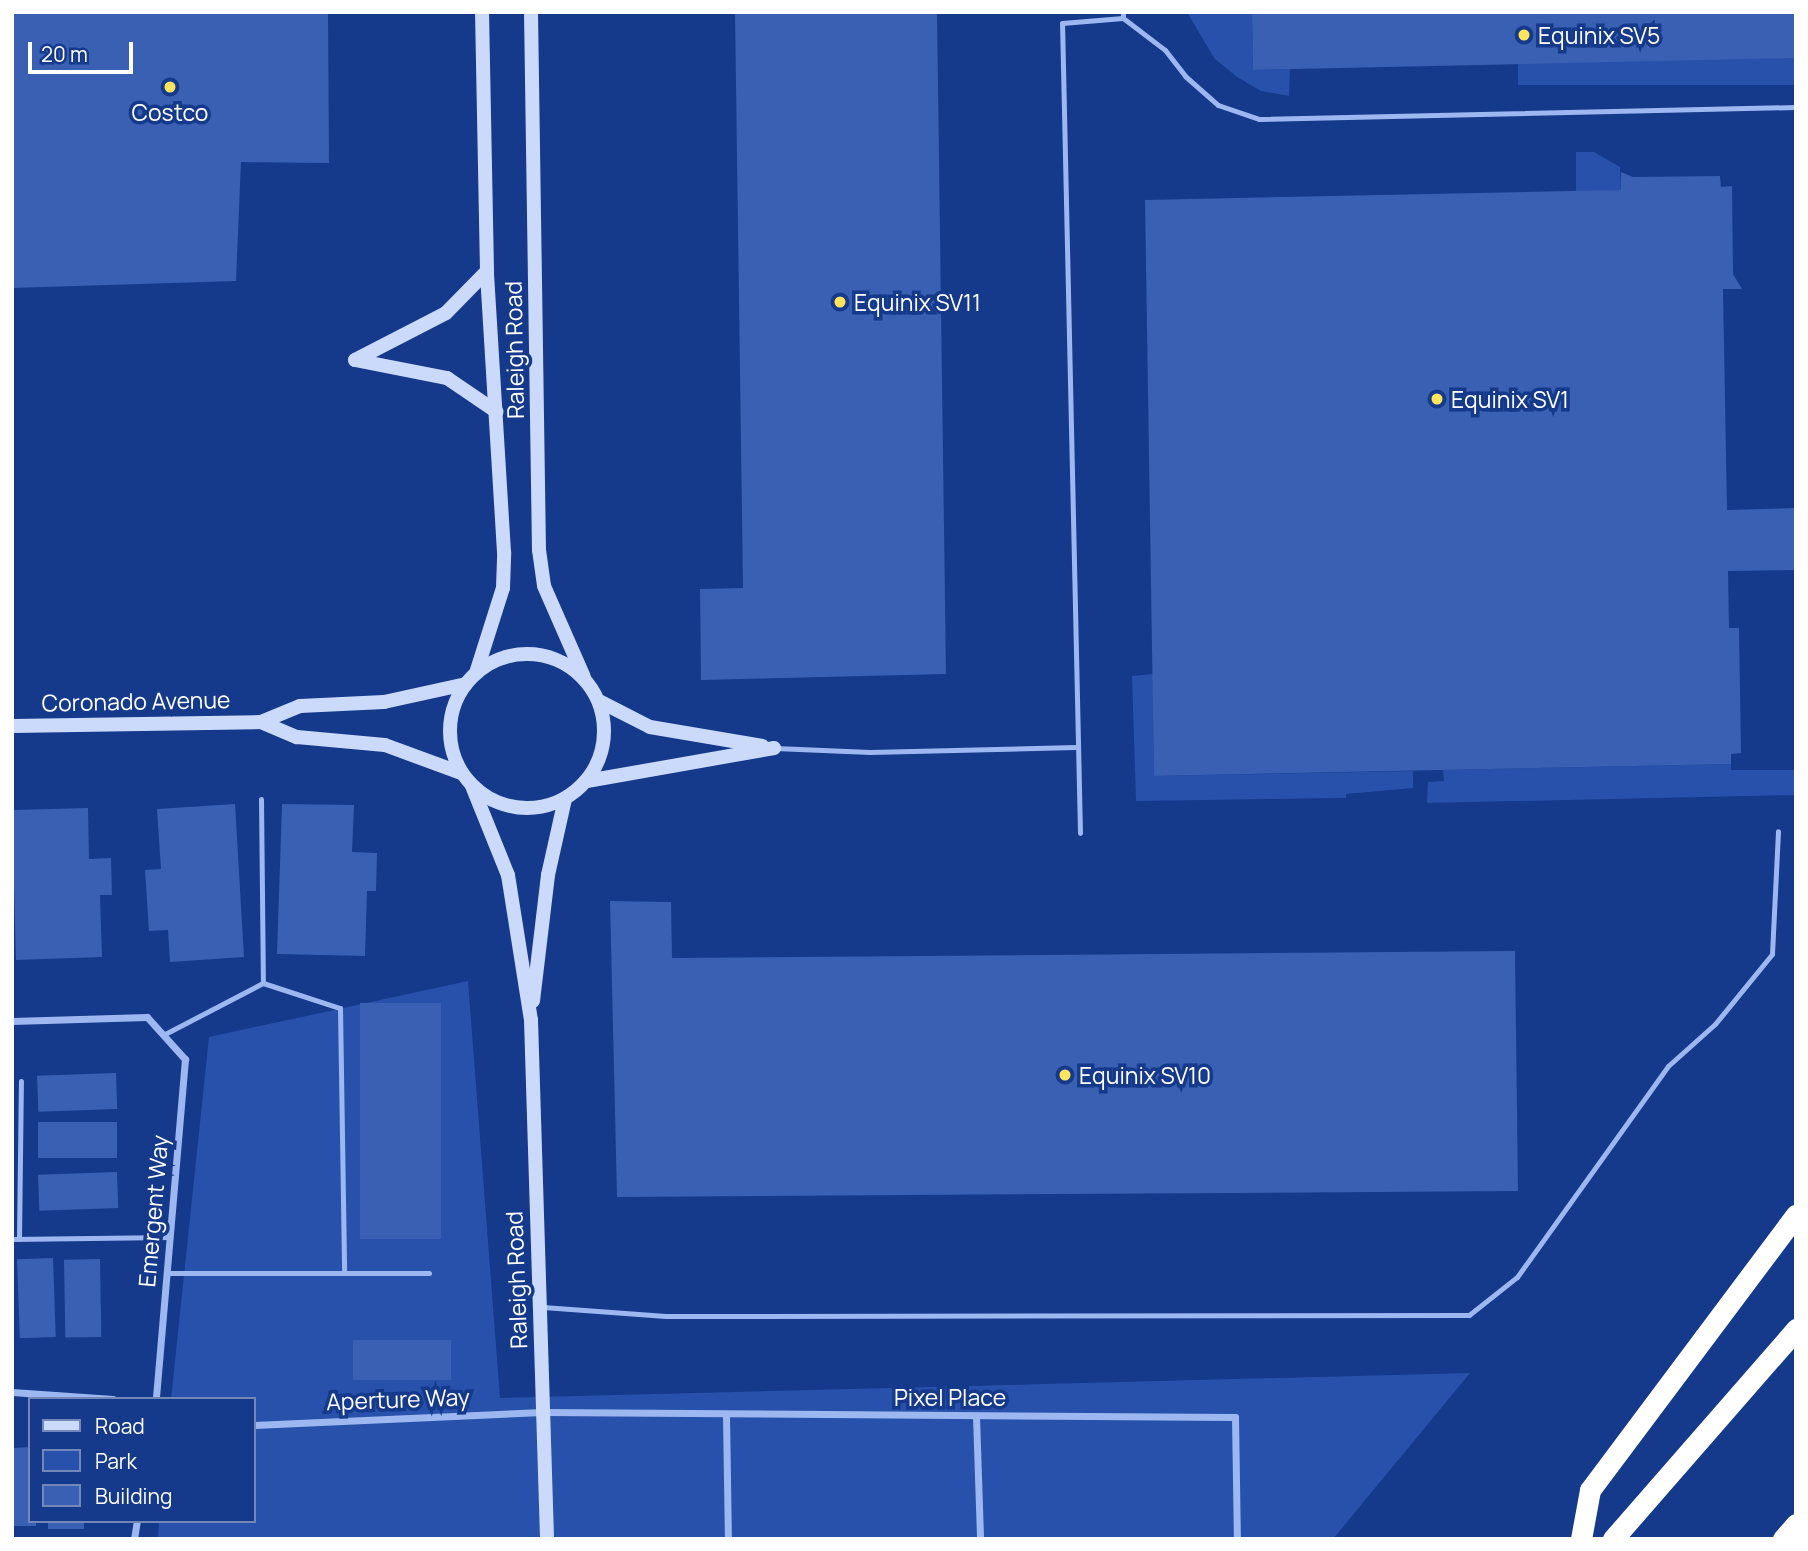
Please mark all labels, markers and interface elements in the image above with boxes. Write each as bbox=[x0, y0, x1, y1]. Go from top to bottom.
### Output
place label: Equinix SV5 bbox=[1538, 21, 1660, 49]
marker: Equinix SV5 bbox=[1516, 27, 1532, 43]
scale bar bbox=[32, 28, 136, 72]
text: 20 m bbox=[41, 40, 88, 68]
marker: Costco bbox=[162, 79, 178, 95]
place label: Costco bbox=[132, 98, 208, 126]
street label: Raleigh Road bbox=[499, 281, 529, 419]
place label: Equinix SV11 bbox=[854, 288, 981, 316]
marker: Equinix SV11 bbox=[832, 294, 848, 310]
place label: Equinix SV1 bbox=[1451, 385, 1569, 413]
marker: Equinix SV1 bbox=[1429, 391, 1445, 407]
street label: Coronado Avenue bbox=[41, 686, 231, 716]
place label: Equinix SV10 bbox=[1079, 1061, 1211, 1089]
marker: Equinix SV10 bbox=[1057, 1067, 1073, 1083]
street label: Emergent Way bbox=[133, 1134, 173, 1288]
street label: Raleigh Road bbox=[500, 1211, 532, 1349]
street label: Aperture Way bbox=[326, 1383, 470, 1415]
street label: Pixel Place bbox=[894, 1383, 1006, 1411]
legend bbox=[28, 1397, 256, 1523]
text: Road bbox=[95, 1412, 145, 1440]
text: Park bbox=[95, 1447, 137, 1475]
text: Building bbox=[95, 1482, 172, 1510]

